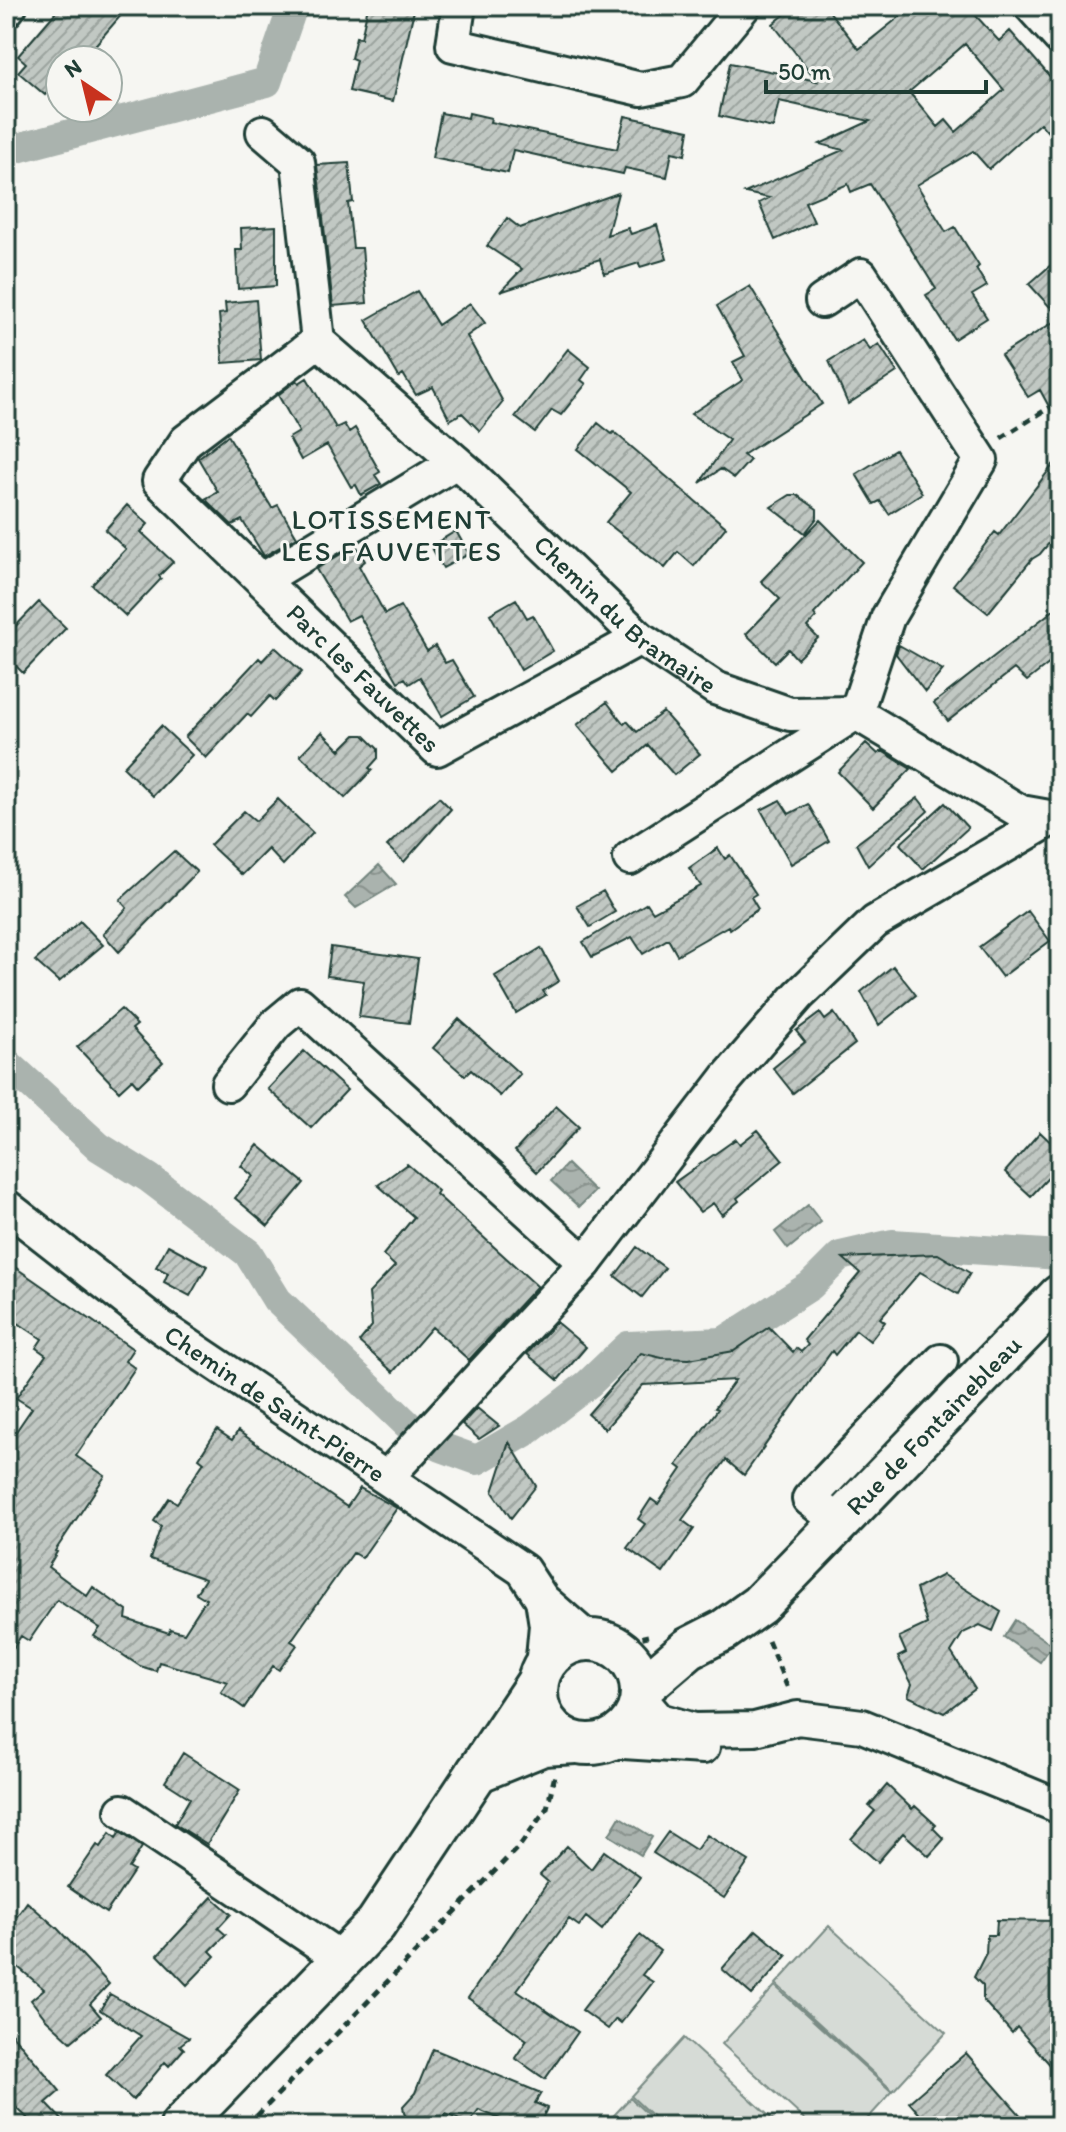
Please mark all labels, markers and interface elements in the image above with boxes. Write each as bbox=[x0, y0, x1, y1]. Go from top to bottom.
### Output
north arrow bbox=[44, 44, 124, 124]
scale bar bbox=[766, 44, 986, 94]
text: N bbox=[59, 53, 87, 83]
text: 50 m bbox=[778, 57, 831, 86]
district label: LOTISSEMENT LES FAUVETTES bbox=[281, 502, 503, 568]
street label: Chemin du Bramaire bbox=[527, 528, 723, 701]
street label: Parc les Fauvettes bbox=[280, 597, 447, 760]
street label: Chemin de Saint-Pierre bbox=[158, 1318, 392, 1489]
street label: Rue de Fontainebleau bbox=[839, 1329, 1028, 1522]

